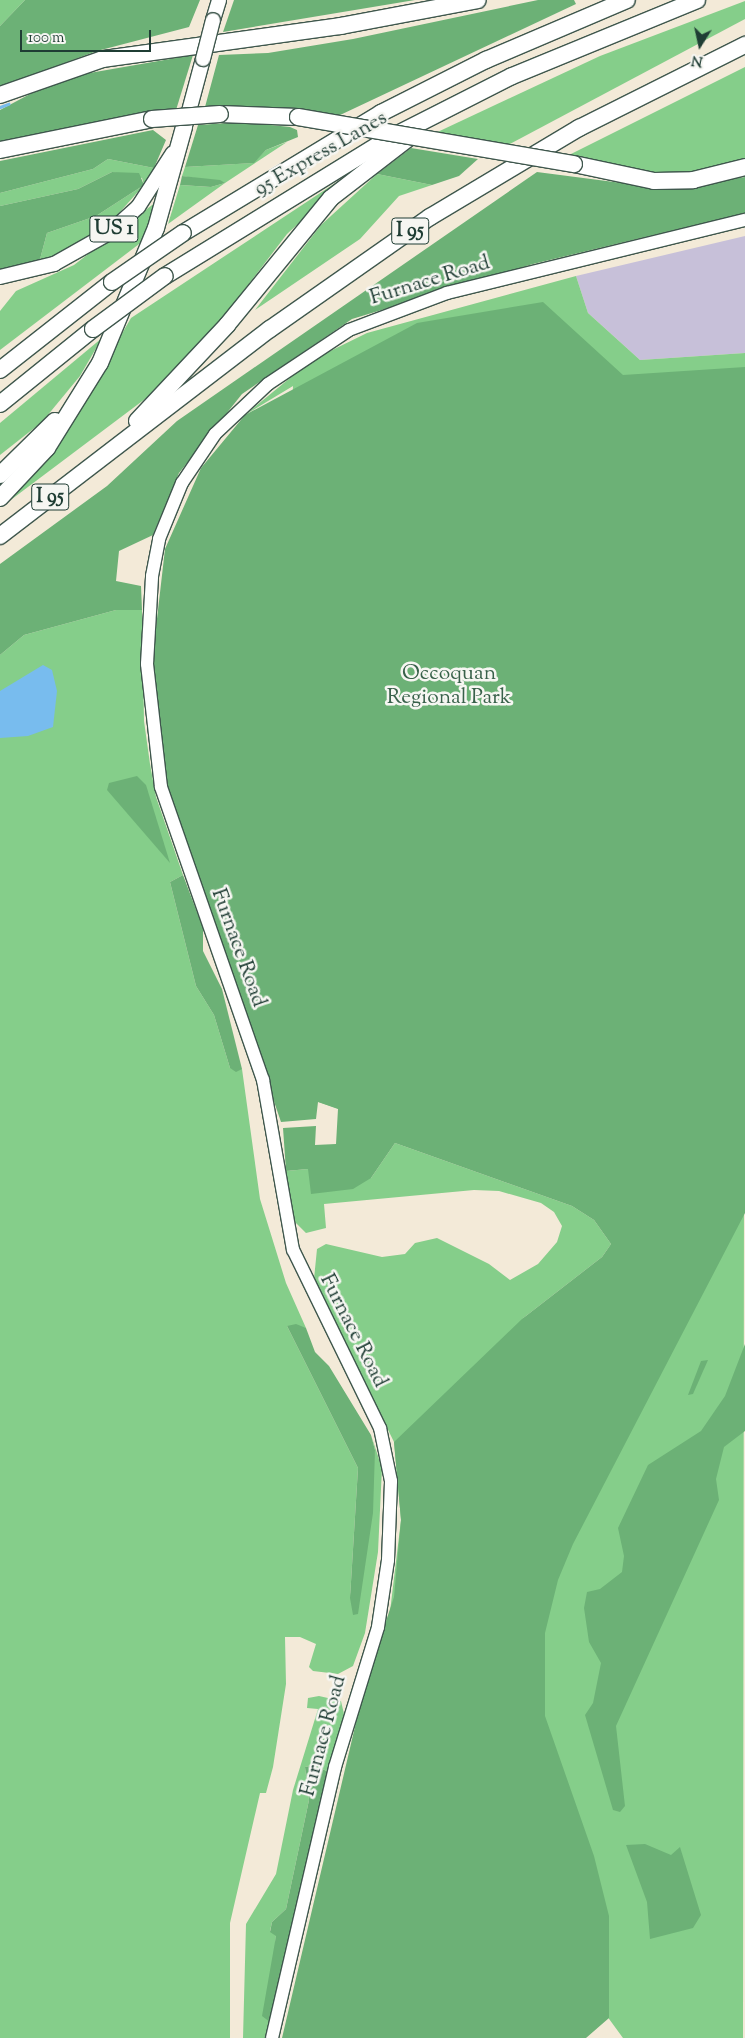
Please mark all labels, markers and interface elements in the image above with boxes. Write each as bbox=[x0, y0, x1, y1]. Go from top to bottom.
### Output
scale bar bbox=[22, 20, 154, 52]
north arrow bbox=[675, 20, 725, 70]
text: 100 m bbox=[28, 28, 64, 49]
text: N bbox=[690, 49, 705, 71]
street label: 95 Express Lanes bbox=[250, 106, 392, 202]
road number: US 1 bbox=[89, 212, 139, 246]
road number: I 95 bbox=[390, 214, 430, 248]
street label: Furnace Road bbox=[367, 251, 493, 311]
road number: I 95 bbox=[30, 480, 70, 514]
park label: Occoquan Regional Park bbox=[387, 661, 511, 711]
street label: Furnace Road bbox=[205, 885, 271, 1011]
street label: Furnace Road bbox=[314, 1270, 392, 1392]
street label: Furnace Road bbox=[296, 1673, 352, 1799]

